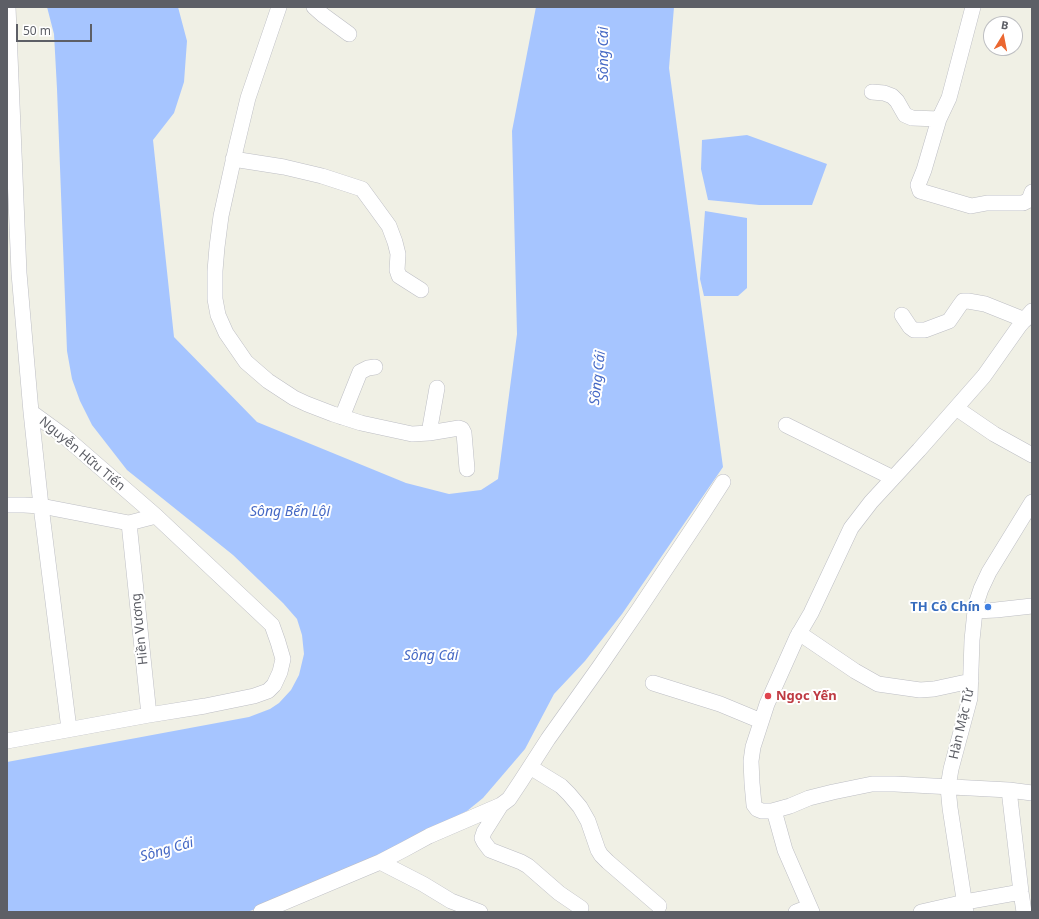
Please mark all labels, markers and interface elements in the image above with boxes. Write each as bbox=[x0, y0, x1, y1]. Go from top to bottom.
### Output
scale bar bbox=[18, 16, 94, 42]
north arrow bbox=[983, 16, 1023, 56]
text: B bbox=[1000, 17, 1010, 33]
text: 50 m bbox=[23, 22, 51, 39]
water label: Sông Cái bbox=[596, 27, 612, 81]
water label: Sông Cái bbox=[586, 350, 610, 406]
street label: Nguyễn Hữu Tiến bbox=[36, 414, 128, 494]
water label: Sông Bến Lội bbox=[250, 504, 330, 520]
street label: Hiền Vương bbox=[128, 592, 152, 666]
place label: TH Cô Chín bbox=[910, 599, 980, 615]
marker: TH Cô Chín bbox=[983, 602, 993, 612]
water label: Sông Cái bbox=[404, 648, 458, 664]
street label: Hàn Mặc Tử bbox=[946, 687, 978, 761]
place label: Ngọc Yến bbox=[776, 688, 837, 704]
marker: Ngọc Yến bbox=[763, 691, 773, 701]
water label: Sông Cái bbox=[138, 834, 196, 866]

